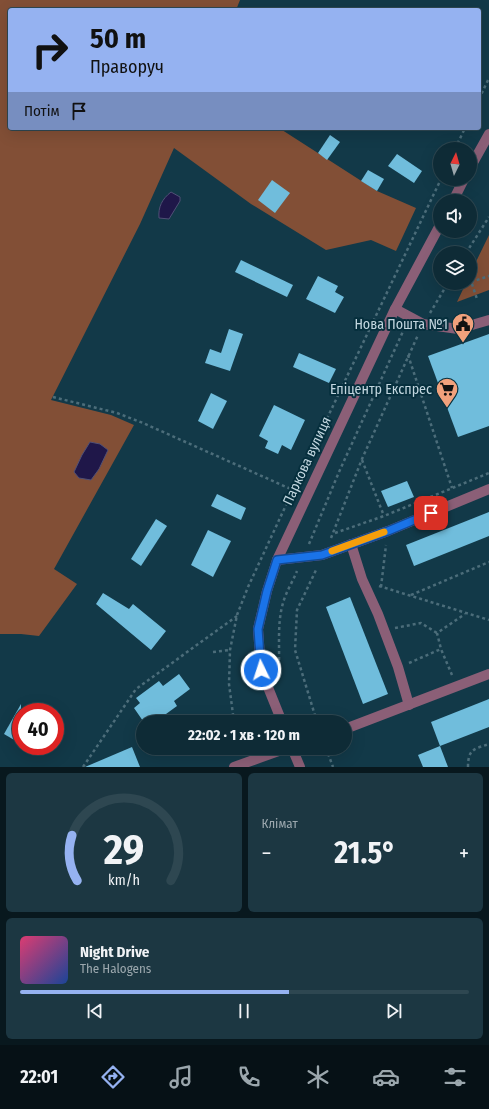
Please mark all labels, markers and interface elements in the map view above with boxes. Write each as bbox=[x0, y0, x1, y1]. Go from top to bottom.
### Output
text: 50 m bbox=[90, 22, 146, 55]
icon: right bbox=[24, 24, 76, 76]
text: Праворуч bbox=[90, 56, 164, 78]
icon: arrive bbox=[68, 100, 90, 122]
text: Потім bbox=[24, 102, 60, 120]
north arrow bbox=[433, 142, 477, 186]
map controls bbox=[433, 142, 477, 290]
button: sound bbox=[433, 194, 477, 238]
button: layers bbox=[433, 246, 477, 290]
public building icon: Нова Пошта №1 bbox=[450, 311, 476, 344]
place label: Нова Пошта №1 bbox=[354, 316, 448, 333]
supermarket icon: Епіцентр Експрес bbox=[434, 376, 460, 409]
place label: Епіцентр Експрес bbox=[330, 381, 432, 398]
street label: Паркова вулиця bbox=[279, 414, 335, 508]
pin bbox=[414, 496, 448, 530]
icon: arrive bbox=[420, 502, 442, 524]
position arrow bbox=[240, 649, 282, 691]
speed limit sign: 40 bbox=[12, 703, 64, 755]
text: 22:02 · 1 хв · 120 m bbox=[188, 726, 300, 744]
text: Клімат bbox=[262, 816, 298, 831]
text: 29 bbox=[102, 824, 144, 874]
text: 21.5° bbox=[334, 835, 396, 871]
text: − bbox=[262, 840, 271, 867]
text: + bbox=[459, 840, 469, 867]
text: km/h bbox=[108, 871, 140, 888]
text: Night Drive bbox=[80, 943, 149, 961]
text: The Halogens bbox=[80, 961, 151, 976]
icon: previous bbox=[84, 1000, 106, 1022]
icon: pause bbox=[233, 1000, 255, 1022]
icon: next bbox=[383, 1000, 405, 1022]
icon: directions bbox=[99, 1063, 127, 1091]
icon: music bbox=[167, 1063, 195, 1091]
icon: phone bbox=[235, 1063, 263, 1091]
icon: climate bbox=[304, 1063, 332, 1091]
icon: car bbox=[372, 1063, 400, 1091]
icon: filters bbox=[441, 1063, 469, 1091]
text: 22:01 bbox=[20, 1066, 58, 1088]

